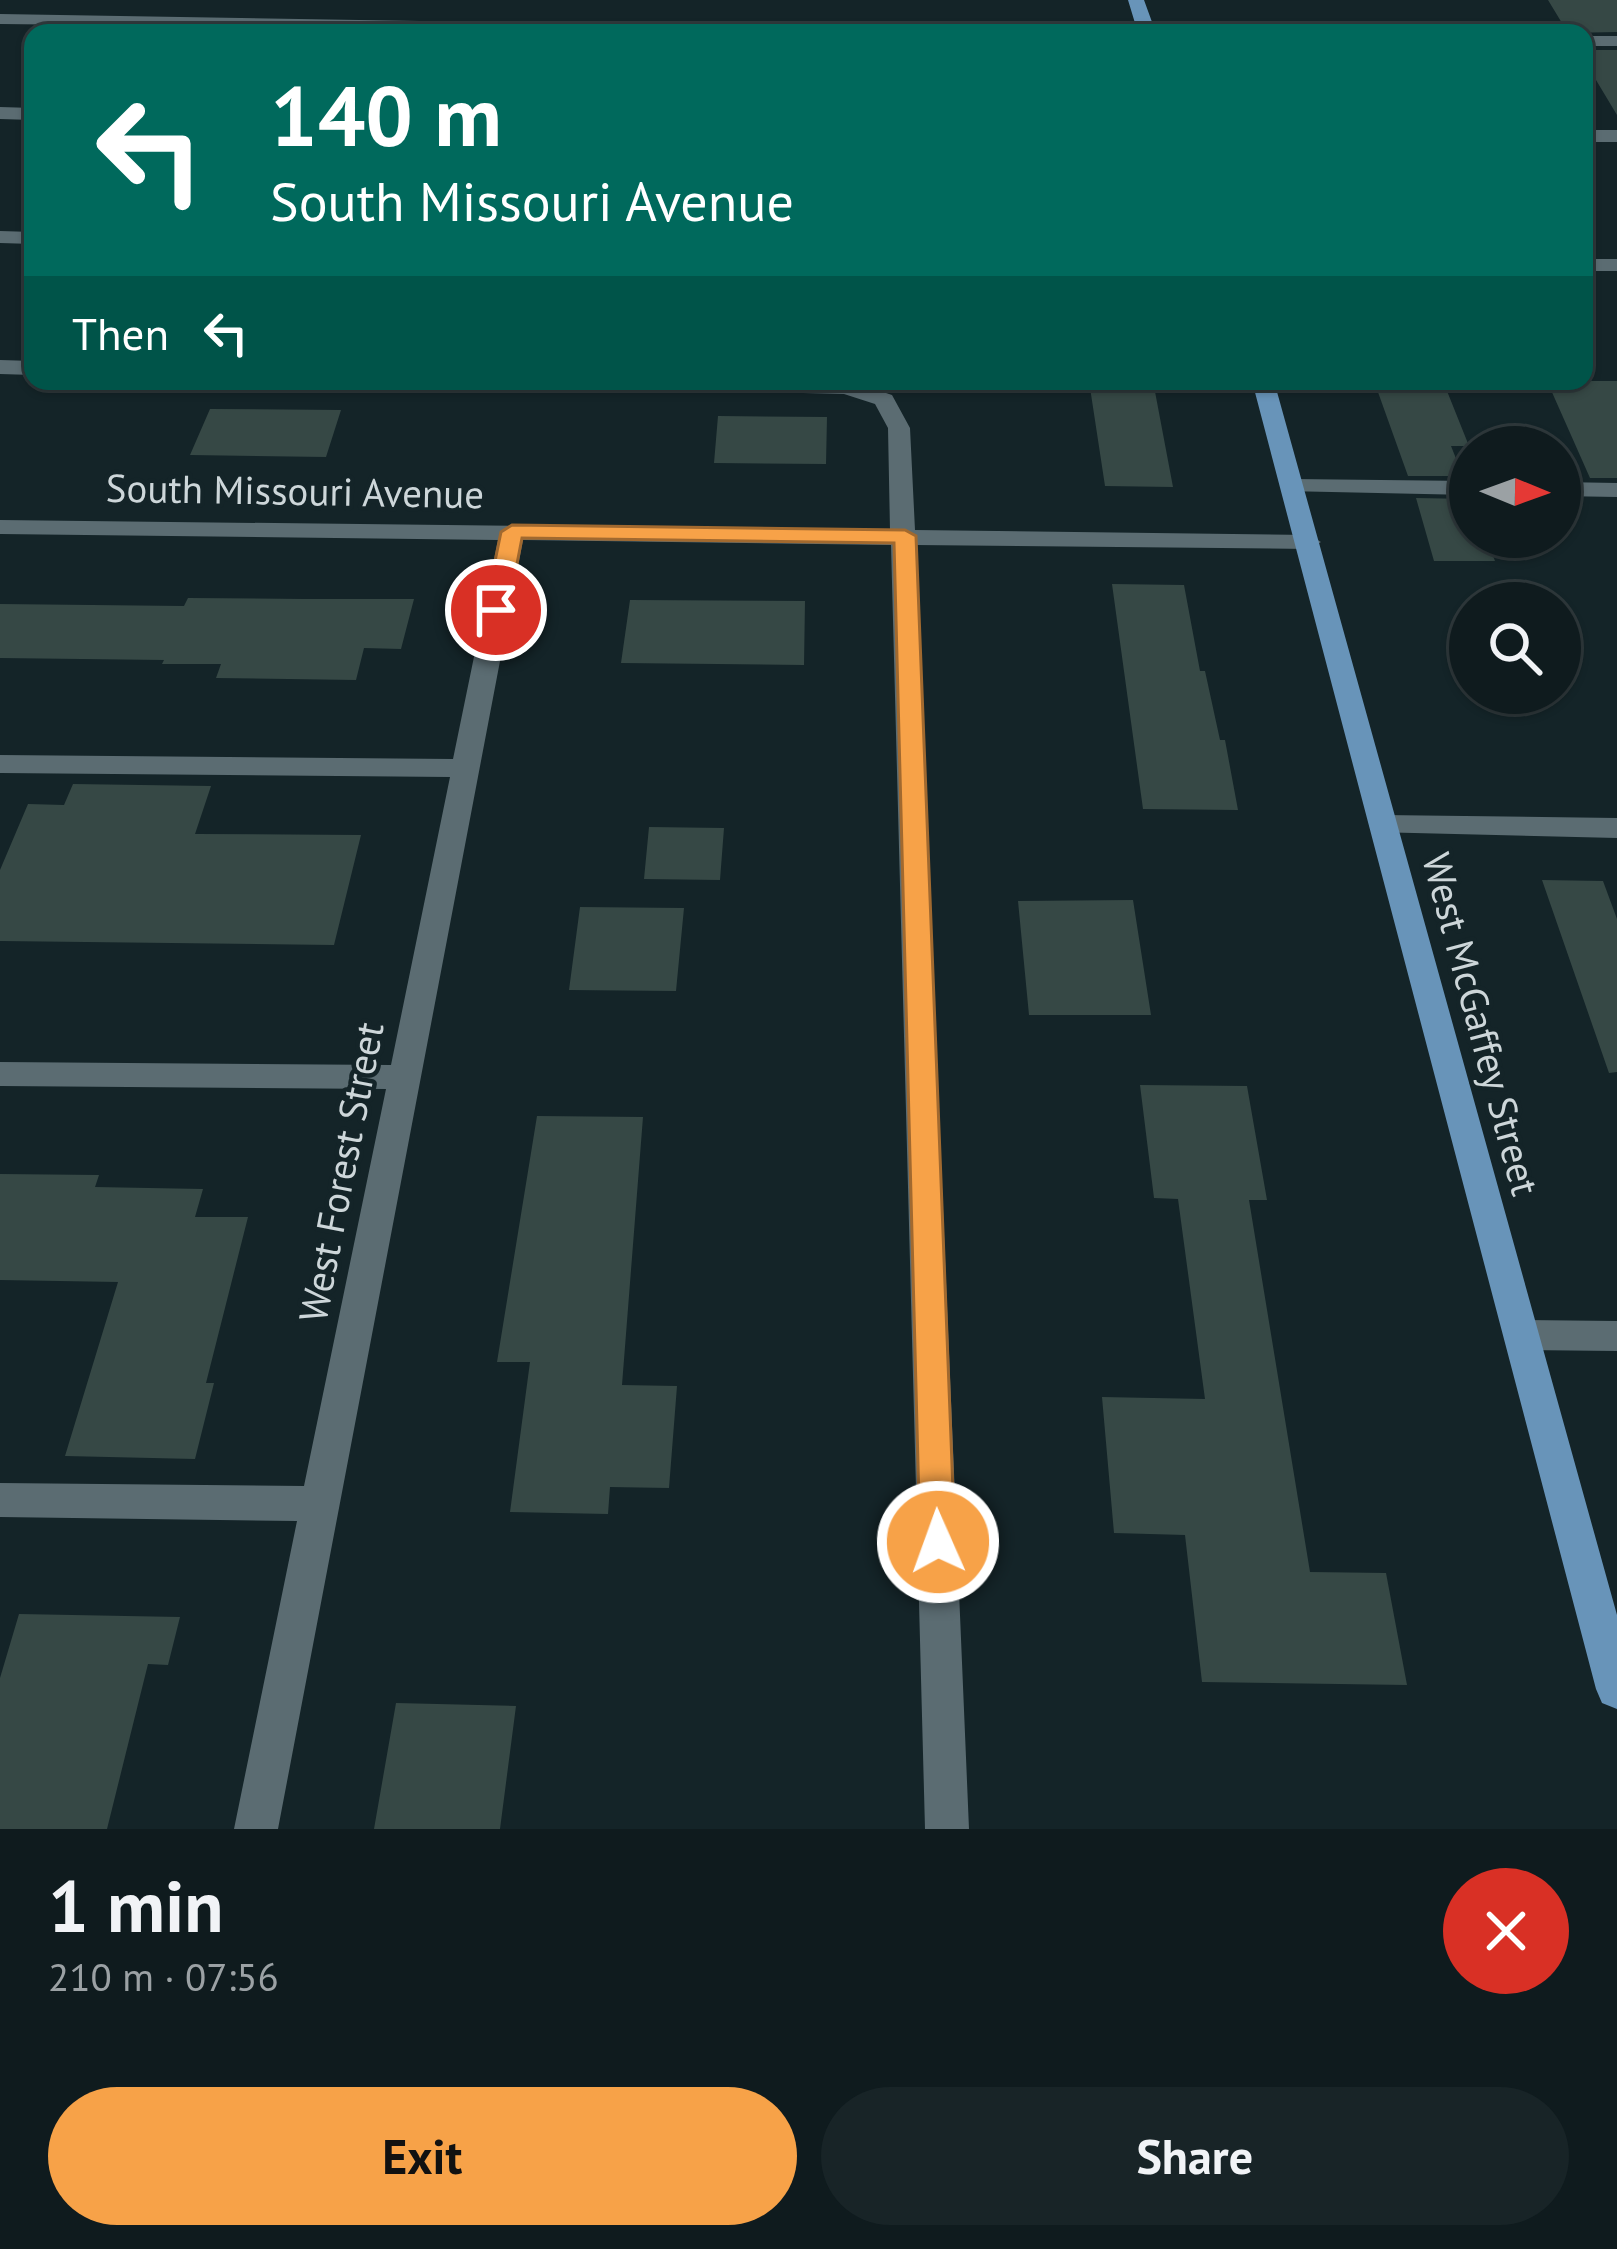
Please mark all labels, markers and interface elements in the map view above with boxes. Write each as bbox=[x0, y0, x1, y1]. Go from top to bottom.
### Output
text: 140 m bbox=[270, 60, 502, 169]
icon: left bbox=[72, 72, 228, 228]
text: South Missouri Avenue bbox=[270, 166, 794, 236]
icon: left bbox=[193, 300, 259, 366]
text: Then bbox=[72, 304, 169, 362]
north arrow bbox=[1449, 426, 1581, 558]
map controls bbox=[1449, 426, 1581, 714]
street label: South Missouri Avenue bbox=[105, 462, 485, 519]
pin bbox=[445, 559, 547, 661]
icon: arrive bbox=[463, 577, 529, 643]
button: search bbox=[1449, 582, 1581, 714]
street label: West McGaffey Street bbox=[1411, 847, 1552, 1201]
street label: West Forest Street bbox=[286, 1018, 395, 1326]
position arrow bbox=[875, 1479, 1001, 1605]
text: 1 min bbox=[48, 1859, 224, 1952]
button: close bbox=[1443, 1868, 1569, 1994]
text: 210 m · 07:56 bbox=[48, 1951, 279, 2002]
button: Exit bbox=[48, 2087, 797, 2225]
button: Share bbox=[821, 2087, 1569, 2225]

